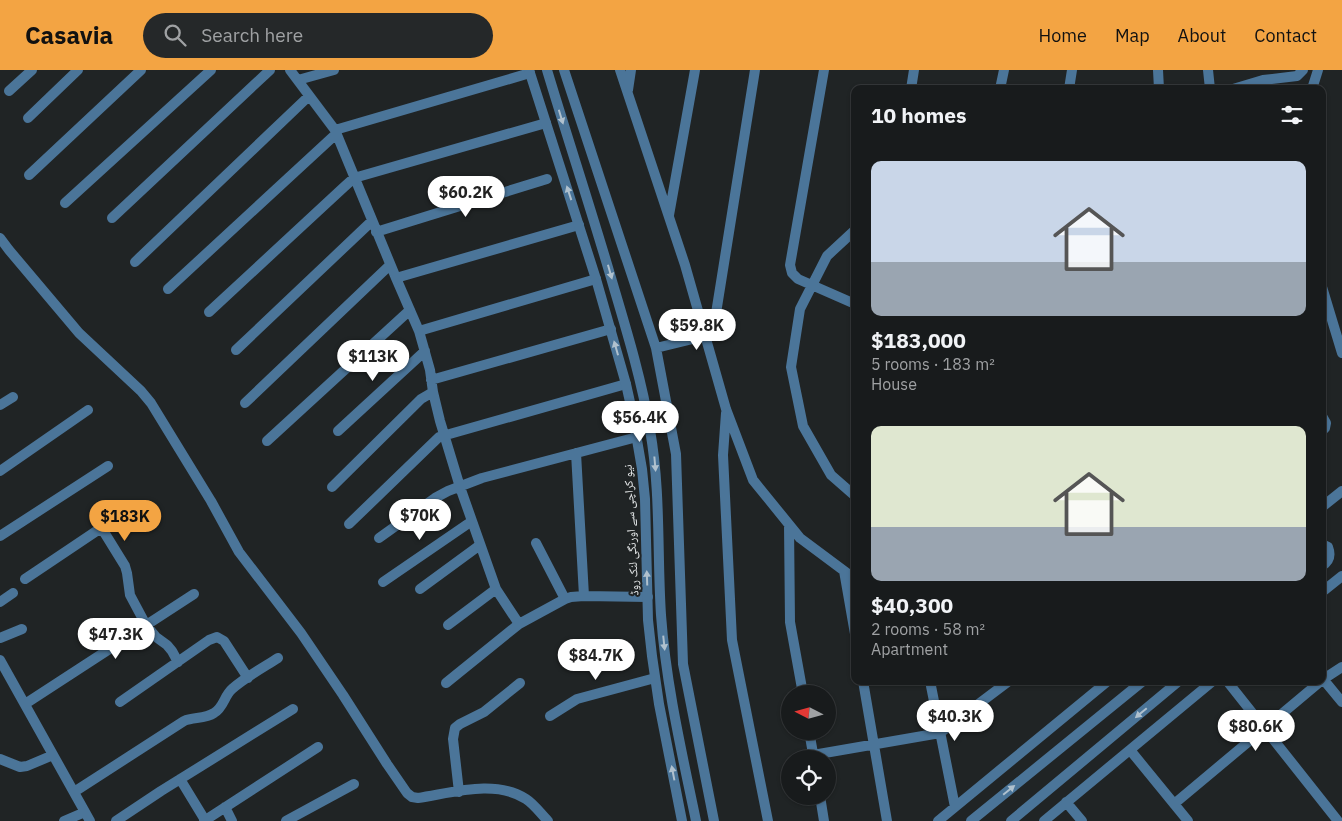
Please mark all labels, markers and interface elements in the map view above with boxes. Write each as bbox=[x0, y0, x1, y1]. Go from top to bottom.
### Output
search box bbox=[143, 13, 493, 58]
text: Casavia bbox=[25, 19, 113, 51]
icon: search bbox=[161, 21, 189, 49]
text: Search here bbox=[201, 23, 303, 47]
text: Home bbox=[1039, 24, 1087, 47]
text: Map bbox=[1115, 24, 1150, 47]
text: About bbox=[1178, 24, 1226, 47]
text: Contact bbox=[1254, 24, 1317, 47]
text: 10 homes bbox=[871, 101, 967, 129]
icon: filters bbox=[1278, 101, 1306, 129]
one-way arrow bbox=[558, 109, 566, 124]
pin: $60.2K bbox=[425, 176, 507, 218]
text: $60.2K bbox=[439, 182, 493, 202]
one-way arrow bbox=[565, 185, 573, 200]
icon: home bbox=[1044, 194, 1134, 284]
one-way arrow bbox=[606, 264, 614, 279]
pin: $59.8K bbox=[656, 308, 738, 351]
text: $59.8K bbox=[670, 315, 724, 335]
text: $183,000 bbox=[871, 326, 966, 354]
pin: $113K bbox=[338, 340, 408, 382]
one-way arrow bbox=[612, 341, 620, 356]
text: $113K bbox=[348, 346, 398, 366]
text: 5 rooms · 183 m² bbox=[871, 354, 995, 374]
text: House bbox=[871, 374, 917, 394]
pin: $56.4K bbox=[599, 400, 681, 443]
text: $56.4K bbox=[613, 407, 667, 427]
one-way arrow bbox=[651, 456, 659, 472]
icon: home bbox=[1044, 459, 1134, 549]
street label: نیو کراچی سے اورنگی لنک روڈ bbox=[620, 464, 642, 596]
pin: $70K bbox=[390, 498, 450, 541]
pin: $183K bbox=[90, 500, 160, 542]
text: $70K bbox=[400, 505, 440, 525]
text: $183K bbox=[100, 506, 150, 526]
one-way arrow bbox=[643, 569, 651, 585]
text: $40,300 bbox=[871, 591, 953, 619]
pin: $47.3K bbox=[75, 618, 157, 660]
text: 2 rooms · 58 m² bbox=[871, 619, 985, 639]
text: $47.3K bbox=[89, 624, 143, 644]
one-way arrow bbox=[660, 636, 668, 652]
pin: $84.7K bbox=[555, 638, 637, 681]
text: Apartment bbox=[871, 639, 948, 659]
text: $84.7K bbox=[569, 645, 623, 665]
north arrow bbox=[781, 685, 836, 740]
map controls bbox=[781, 685, 836, 805]
pin: $40.3K bbox=[914, 700, 996, 742]
text: $40.3K bbox=[928, 706, 982, 726]
one-way arrow bbox=[1135, 707, 1148, 718]
pin: $80.6K bbox=[1215, 710, 1297, 752]
text: $80.6K bbox=[1229, 716, 1283, 736]
button: locate bbox=[781, 750, 836, 805]
one-way arrow bbox=[668, 765, 676, 781]
one-way arrow bbox=[1002, 785, 1015, 796]

